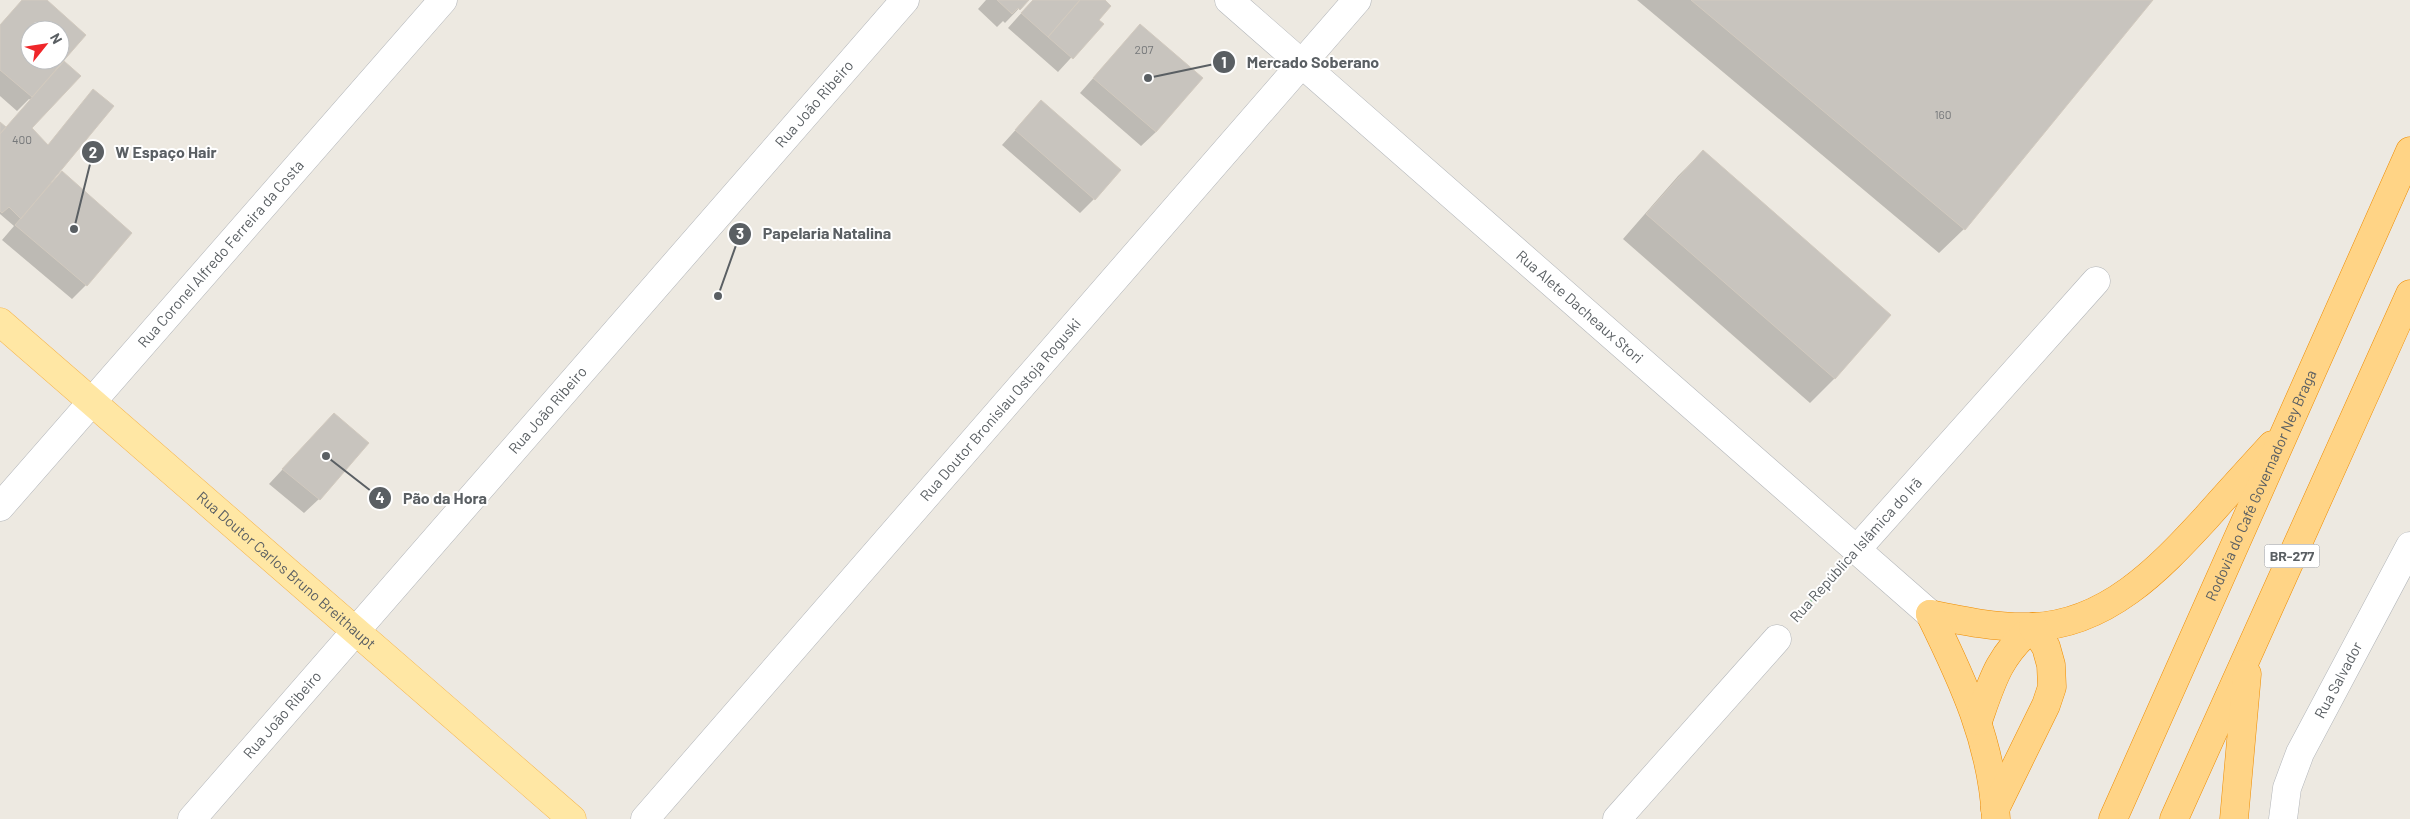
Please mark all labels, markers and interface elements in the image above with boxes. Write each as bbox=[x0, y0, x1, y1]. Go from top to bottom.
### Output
north arrow bbox=[20, 20, 70, 70]
text: N bbox=[47, 30, 66, 47]
house number: 207 bbox=[1135, 42, 1154, 56]
callout: Mercado Soberano bbox=[1211, 47, 1389, 78]
text: Mercado Soberano bbox=[1247, 52, 1379, 71]
text: 1 bbox=[1221, 53, 1227, 71]
street label: Rua João Ribeiro bbox=[771, 56, 857, 151]
house number: 160 bbox=[1934, 107, 1952, 121]
house number: 400 bbox=[12, 132, 32, 146]
callout: W Espaço Hair bbox=[81, 137, 227, 168]
text: W Espaço Hair bbox=[115, 142, 217, 161]
text: 2 bbox=[89, 143, 97, 161]
street label: Rua Coronel Alfredo Ferreira da Costa bbox=[134, 156, 307, 351]
callout: Papelaria Natalina bbox=[728, 218, 901, 249]
text: Papelaria Natalina bbox=[763, 223, 891, 242]
text: 3 bbox=[736, 224, 744, 242]
street label: Rua Alete Dacheaux Stori bbox=[1513, 246, 1647, 367]
street label: Rua Doutor Bronislau Ostoja Roguski bbox=[916, 314, 1084, 504]
street label: Rua João Ribeiro bbox=[504, 362, 590, 457]
street label: Rodovia do Café Governador Ney Braga bbox=[2201, 367, 2320, 603]
street label: Rua República Islâmica do Irã bbox=[1785, 473, 1925, 625]
callout: Pão da Hora bbox=[368, 482, 497, 513]
street label: Rua Doutor Carlos Bruno Breithaupt bbox=[194, 487, 380, 652]
text: 4 bbox=[375, 488, 385, 506]
text: Pão da Hora bbox=[403, 488, 487, 507]
road number: BR-277 bbox=[2264, 544, 2320, 568]
street label: Rua Salvador bbox=[2310, 638, 2366, 721]
street label: Rua João Ribeiro bbox=[239, 667, 325, 762]

